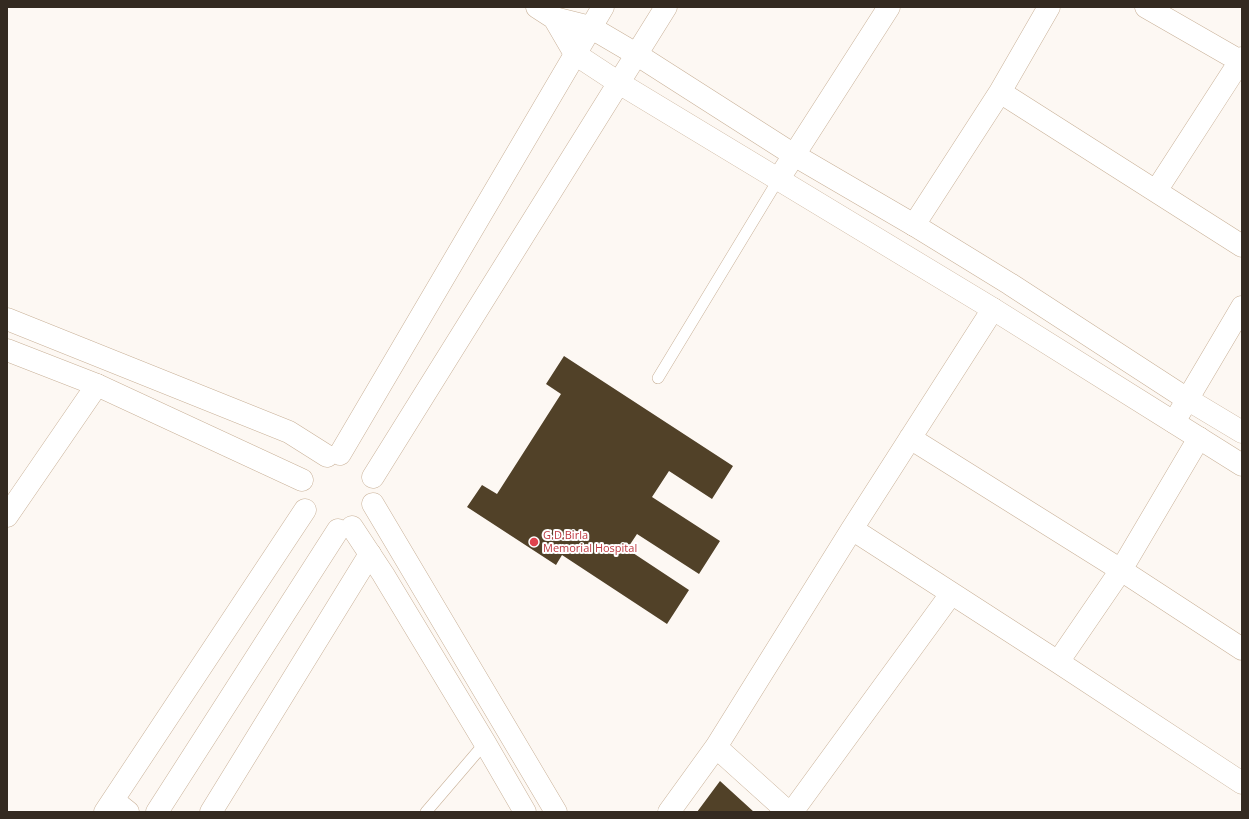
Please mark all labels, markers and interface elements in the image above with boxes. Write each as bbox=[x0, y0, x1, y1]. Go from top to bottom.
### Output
place label: G.D.Birla Memorial Hospital bbox=[543, 529, 637, 555]
marker: G.D.Birla Memorial Hospital bbox=[528, 536, 540, 548]

